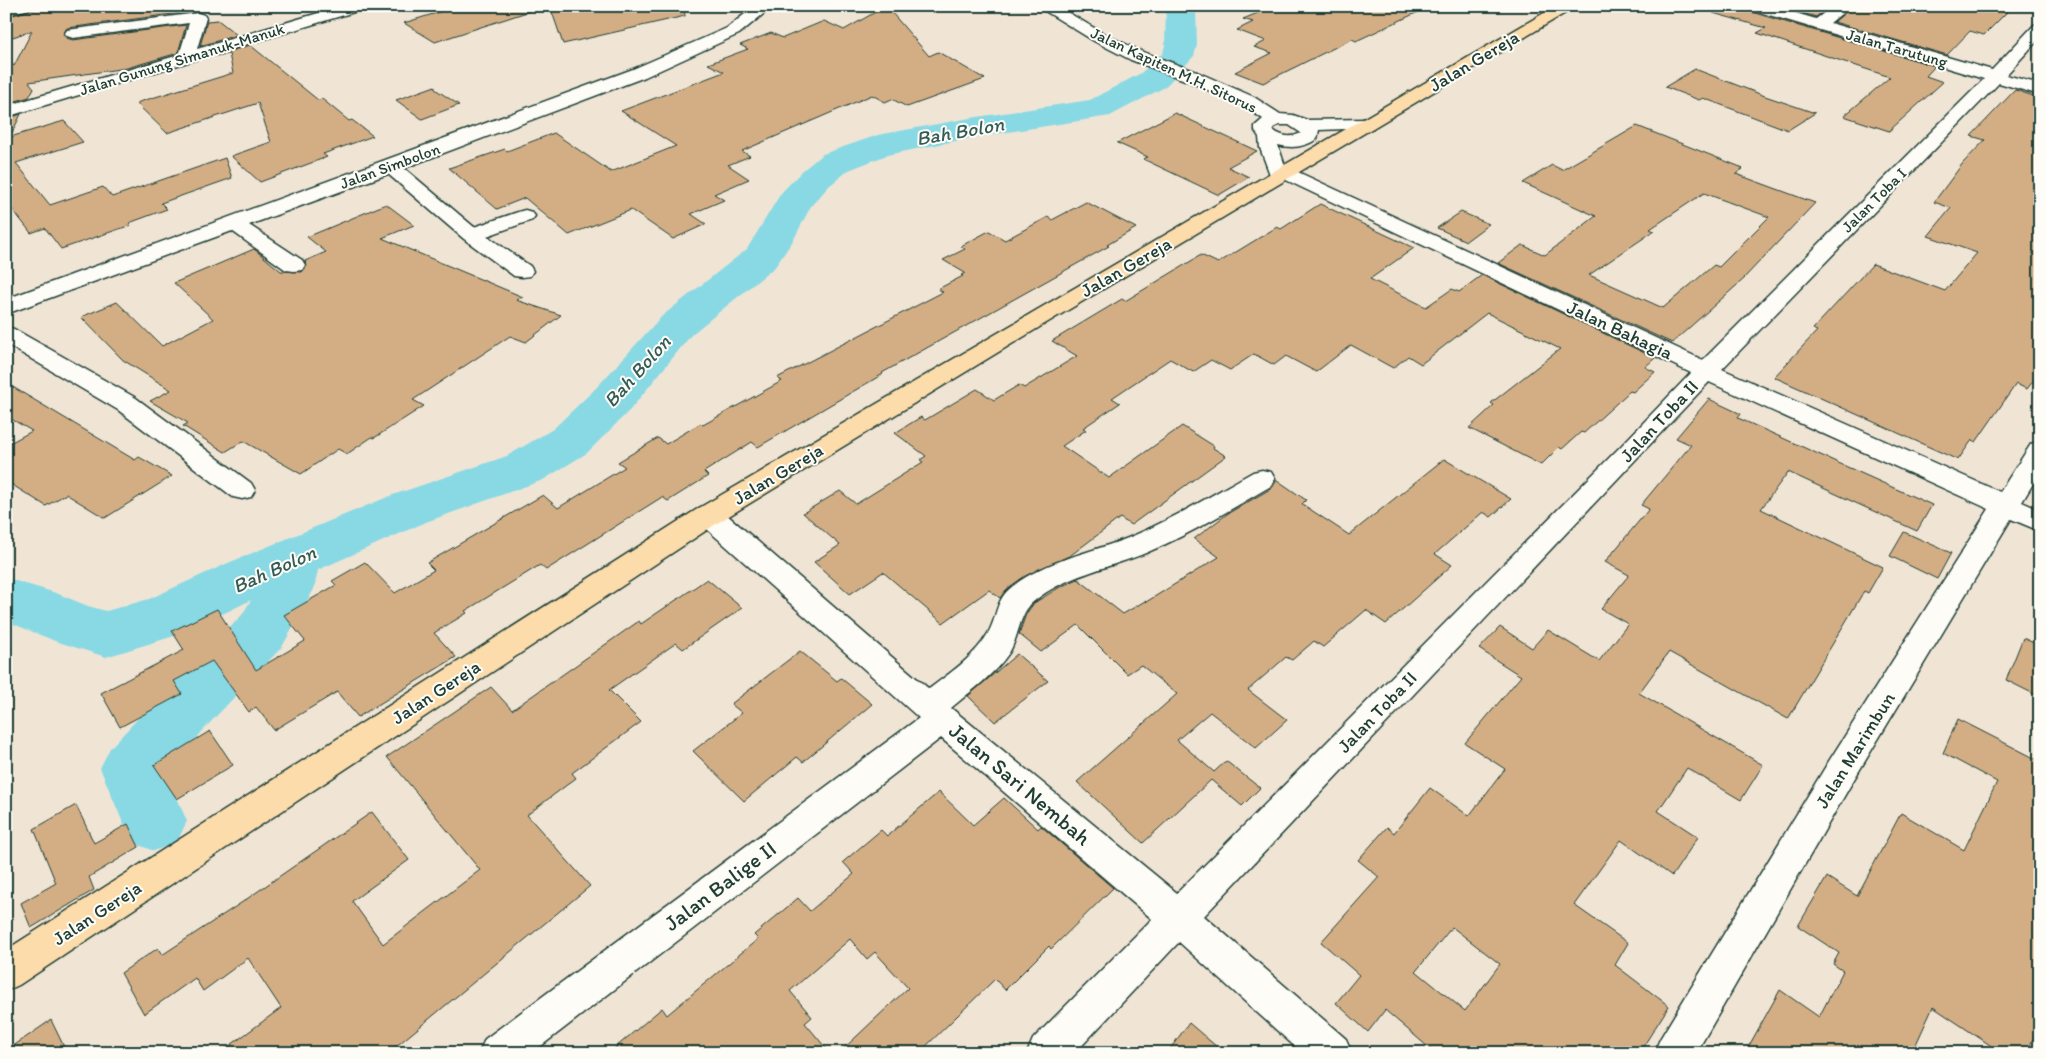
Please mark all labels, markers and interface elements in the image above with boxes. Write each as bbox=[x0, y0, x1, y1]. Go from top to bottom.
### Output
street label: Jalan Gunung Simanuk-Manuk bbox=[77, 19, 287, 99]
street label: Jalan Kapiten M.H. Sitorus bbox=[1088, 23, 1260, 117]
street label: Jalan Tarutung bbox=[1844, 24, 1951, 72]
street label: Jalan Gereja bbox=[1425, 25, 1523, 97]
water label: Bah Bolon bbox=[914, 111, 1006, 151]
street label: Jalan Simbolon bbox=[337, 139, 443, 193]
street label: Jalan Toba I bbox=[1838, 164, 1910, 236]
street label: Jalan Gereja bbox=[1077, 232, 1175, 302]
street label: Jalan Bahagia bbox=[1563, 295, 1677, 365]
water label: Bah Bolon bbox=[598, 330, 676, 412]
street label: Jalan Toba II bbox=[1615, 375, 1703, 467]
street label: Jalan Gereja bbox=[729, 438, 827, 510]
water label: Bah Bolon bbox=[229, 540, 320, 598]
street label: Jalan Gereja bbox=[387, 655, 485, 729]
street label: Jalan Toba II bbox=[1332, 666, 1422, 758]
street label: Jalan Marimbun bbox=[1810, 688, 1900, 812]
street label: Jalan Sari Nembah bbox=[944, 717, 1097, 851]
street label: Jalan Balige II bbox=[659, 835, 781, 937]
street label: Jalan Gereja bbox=[48, 876, 146, 950]

